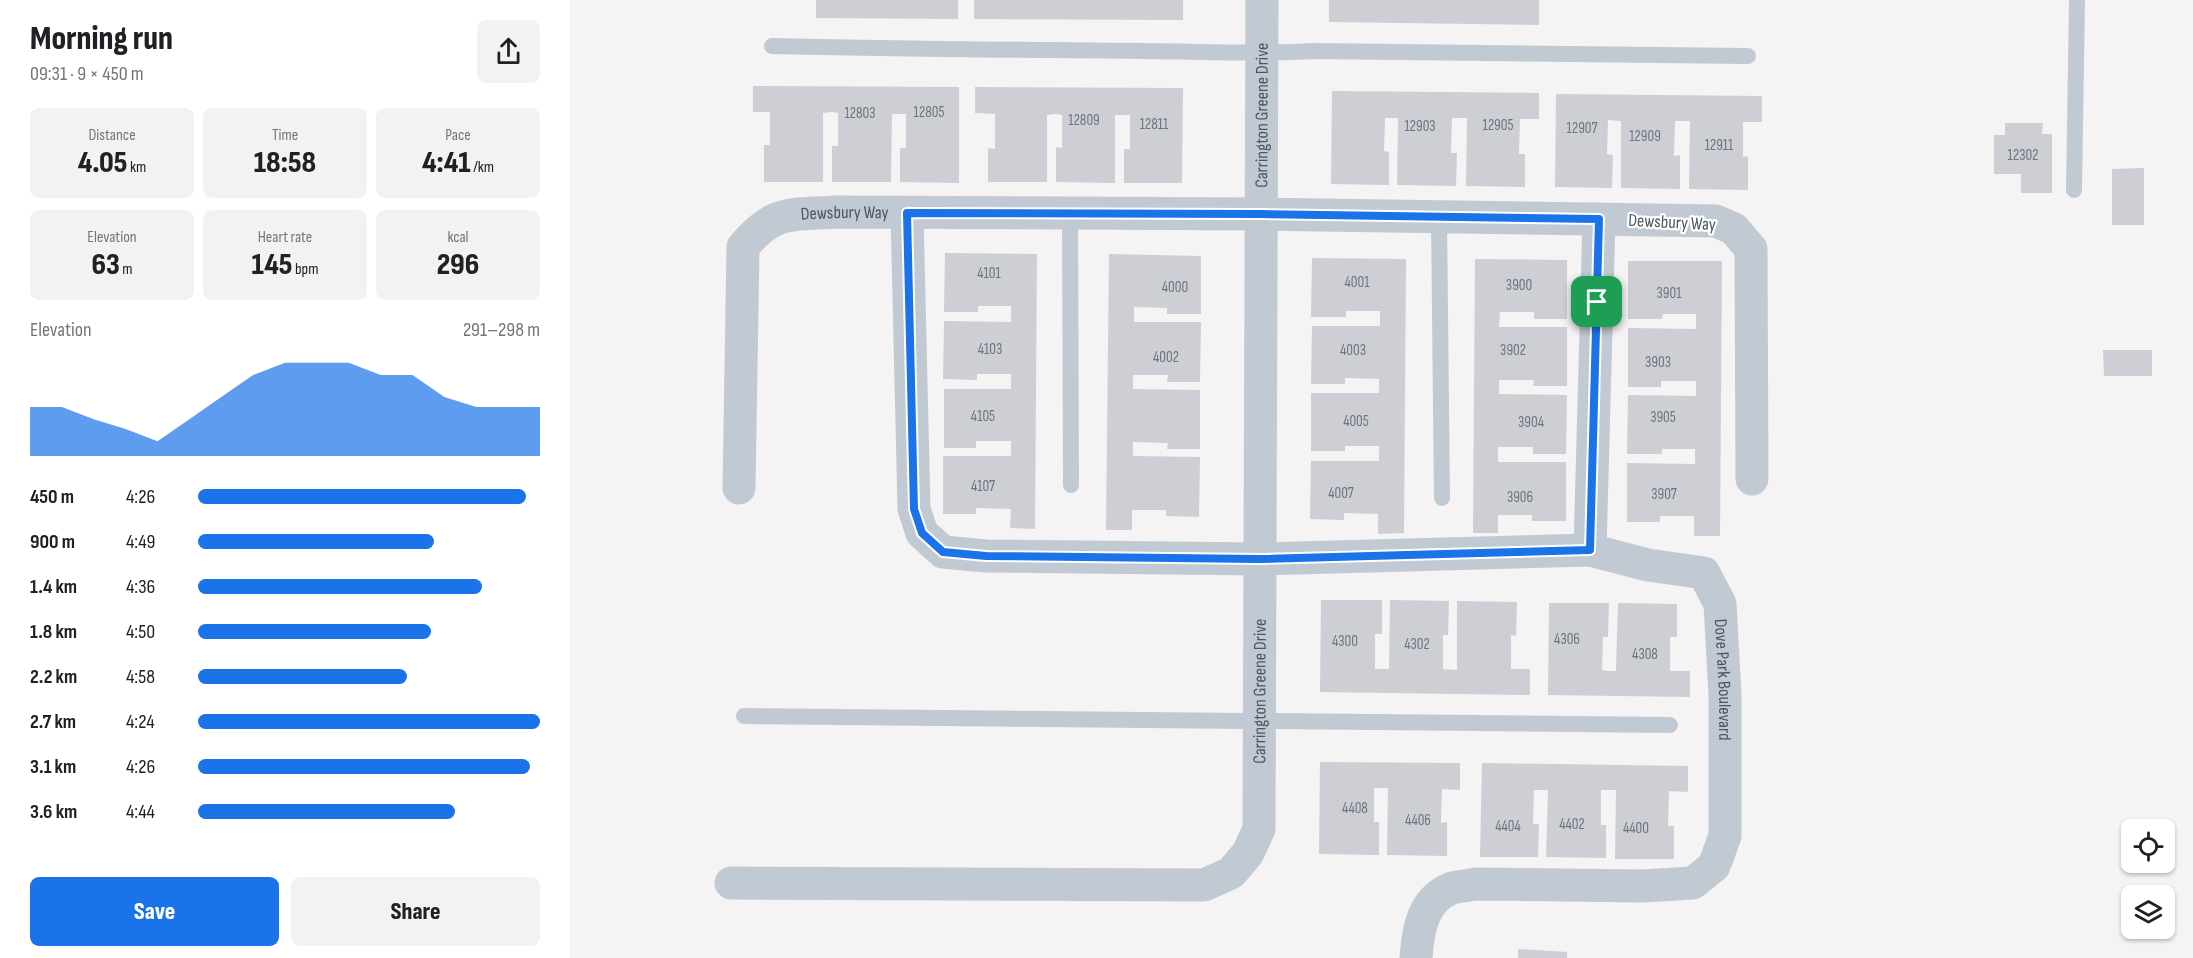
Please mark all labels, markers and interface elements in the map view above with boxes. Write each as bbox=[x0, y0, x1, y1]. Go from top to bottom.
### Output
text: Morning run bbox=[30, 19, 173, 59]
button: share bbox=[477, 20, 540, 83]
street label: Carrington Greene Drive bbox=[1251, 43, 1273, 188]
text: 09:31 · 9 × 450 m bbox=[30, 62, 144, 86]
house number: 12805 bbox=[914, 103, 944, 122]
house number: 12803 bbox=[844, 104, 876, 123]
house number: 12809 bbox=[1068, 111, 1100, 130]
house number: 12811 bbox=[1140, 115, 1169, 134]
house number: 12905 bbox=[1483, 116, 1513, 135]
house number: 12903 bbox=[1404, 117, 1436, 136]
house number: 12907 bbox=[1567, 119, 1597, 138]
text: Distance bbox=[88, 126, 136, 145]
text: Time bbox=[272, 126, 298, 145]
text: Pace bbox=[445, 126, 471, 145]
house number: 12909 bbox=[1629, 127, 1661, 146]
house number: 12911 bbox=[1705, 136, 1734, 155]
text: 4.05 bbox=[78, 145, 127, 181]
text: 18:58 bbox=[254, 145, 316, 181]
text: 4:41 bbox=[422, 145, 471, 181]
house number: 12302 bbox=[2008, 146, 2038, 165]
text: km bbox=[127, 158, 146, 177]
text: /km bbox=[471, 158, 494, 177]
street label: Dewsbury Way bbox=[800, 202, 889, 225]
street label: Dewsbury Way bbox=[1628, 210, 1716, 235]
text: Elevation bbox=[87, 228, 137, 247]
text: Heart rate bbox=[258, 228, 312, 247]
text: kcal bbox=[447, 228, 469, 247]
text: 63 bbox=[91, 247, 120, 283]
text: 145 bbox=[251, 247, 292, 283]
text: 296 bbox=[437, 247, 479, 283]
text: m bbox=[120, 260, 133, 279]
text: bpm bbox=[292, 260, 319, 279]
house number: 4101 bbox=[977, 264, 1001, 283]
house number: 4001 bbox=[1345, 273, 1370, 292]
house number: 3900 bbox=[1506, 276, 1532, 295]
pin bbox=[1571, 276, 1622, 327]
house number: 4000 bbox=[1162, 278, 1188, 297]
house number: 3901 bbox=[1657, 284, 1682, 303]
icon: arrive bbox=[1580, 285, 1613, 318]
text: Elevation bbox=[30, 318, 92, 342]
text: 291–298 m bbox=[463, 318, 540, 342]
house number: 4103 bbox=[978, 340, 1002, 359]
house number: 4003 bbox=[1340, 341, 1366, 360]
house number: 3902 bbox=[1500, 341, 1526, 360]
house number: 4002 bbox=[1153, 348, 1179, 367]
house number: 3903 bbox=[1645, 353, 1671, 372]
house number: 4105 bbox=[971, 407, 995, 426]
house number: 3905 bbox=[1650, 408, 1676, 427]
house number: 4005 bbox=[1343, 412, 1369, 431]
house number: 3904 bbox=[1518, 413, 1544, 432]
house number: 4107 bbox=[971, 477, 995, 496]
house number: 4007 bbox=[1328, 484, 1354, 503]
text: 450 m bbox=[30, 485, 74, 509]
text: 4:26 bbox=[126, 485, 155, 509]
house number: 3907 bbox=[1651, 485, 1677, 504]
house number: 3906 bbox=[1507, 488, 1533, 507]
text: 900 m bbox=[30, 530, 75, 554]
text: 4:49 bbox=[126, 530, 155, 554]
text: 1.4 km bbox=[30, 575, 77, 599]
text: 4:36 bbox=[126, 575, 155, 599]
street label: Dove Park Boulevard bbox=[1710, 618, 1735, 740]
street label: Carrington Greene Drive bbox=[1249, 619, 1271, 764]
text: 1.8 km bbox=[30, 620, 77, 644]
text: 4:50 bbox=[126, 620, 155, 644]
house number: 4306 bbox=[1554, 630, 1580, 649]
house number: 4300 bbox=[1332, 632, 1358, 651]
house number: 4302 bbox=[1404, 635, 1430, 654]
house number: 4308 bbox=[1632, 645, 1658, 664]
text: 2.2 km bbox=[30, 665, 77, 689]
text: 4:58 bbox=[126, 665, 155, 689]
text: 2.7 km bbox=[30, 710, 76, 734]
text: 4:24 bbox=[126, 710, 155, 734]
text: 3.1 km bbox=[30, 755, 76, 779]
text: 4:26 bbox=[126, 755, 155, 779]
house number: 4408 bbox=[1342, 799, 1368, 818]
text: 3.6 km bbox=[30, 800, 77, 824]
text: 4:44 bbox=[126, 800, 155, 824]
house number: 4406 bbox=[1405, 811, 1431, 830]
house number: 4402 bbox=[1559, 815, 1585, 834]
house number: 4404 bbox=[1495, 817, 1521, 836]
house number: 4400 bbox=[1623, 819, 1649, 838]
map controls bbox=[2121, 819, 2175, 939]
button: locate bbox=[2121, 819, 2175, 873]
button: Save bbox=[30, 877, 279, 946]
button: Share bbox=[291, 877, 540, 946]
button: layers bbox=[2121, 885, 2175, 939]

